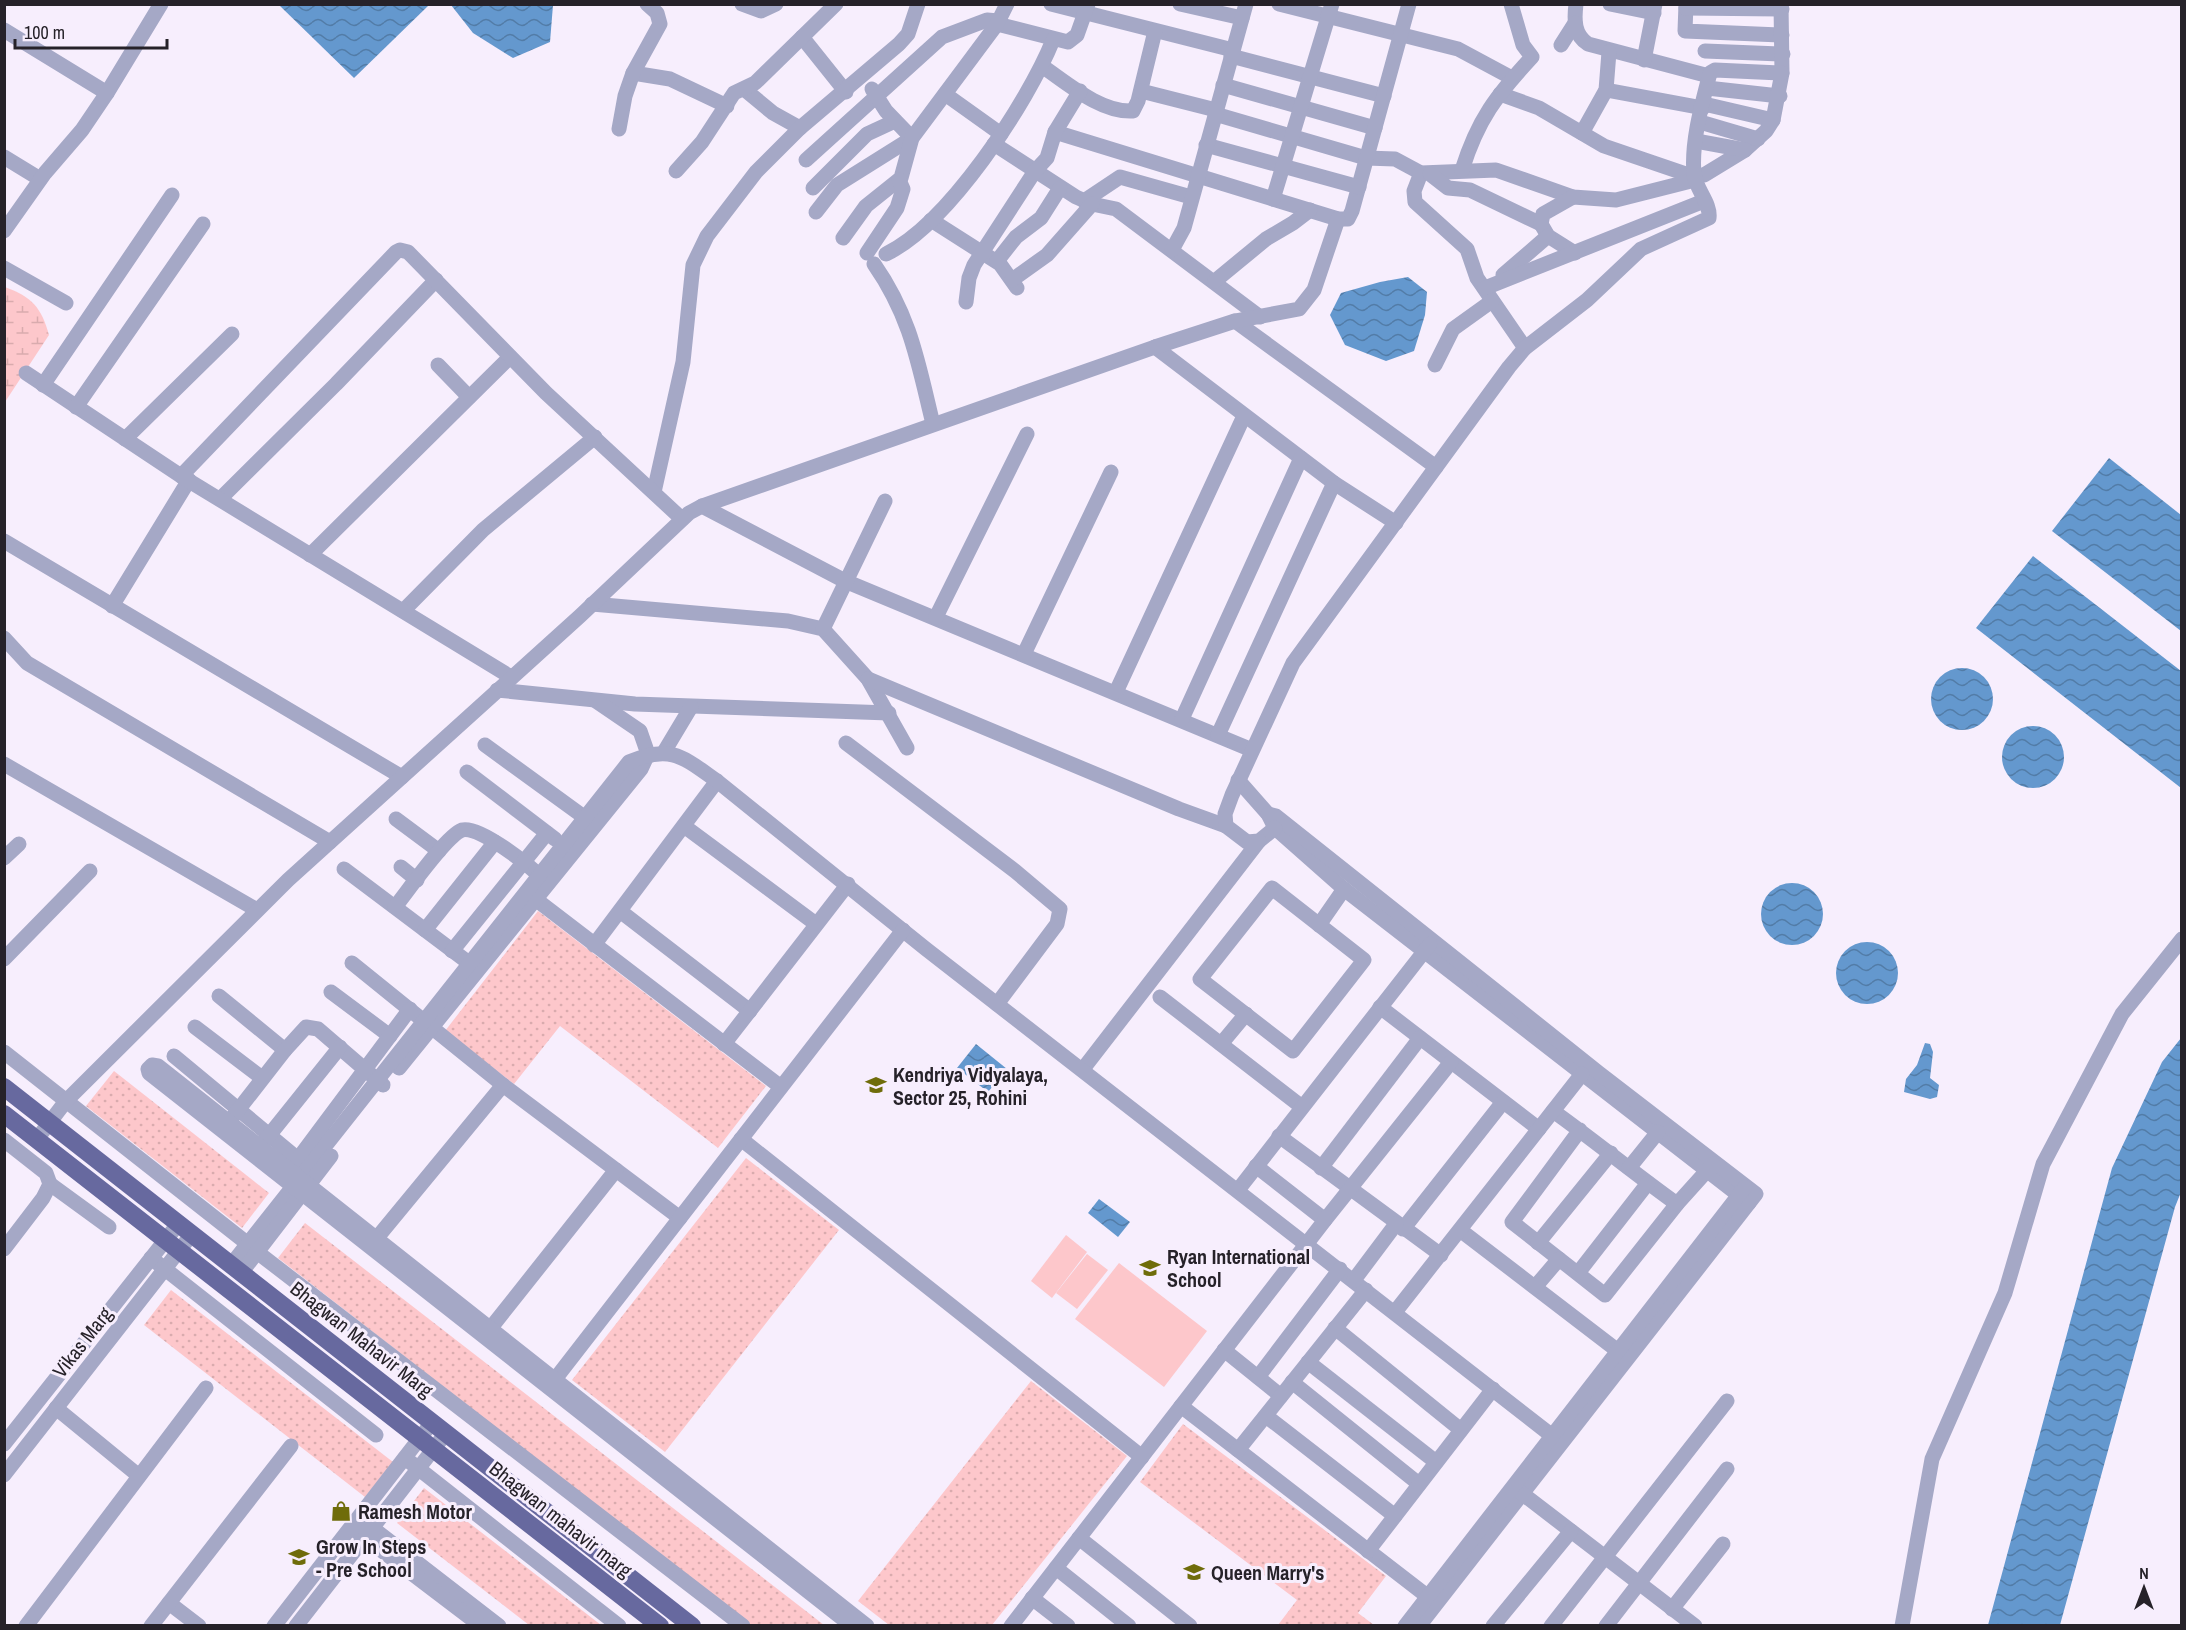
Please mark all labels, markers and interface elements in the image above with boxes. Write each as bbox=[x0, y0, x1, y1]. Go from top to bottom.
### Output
scale bar bbox=[15, 12, 166, 50]
text: 100 m bbox=[24, 20, 65, 45]
place label: Kendriya Vidyalaya, Sector 25, Rohini bbox=[893, 1061, 1048, 1111]
school or university icon: Kendriya Vidyalaya, Sector 25, Rohini bbox=[864, 1073, 888, 1097]
place label: Ryan International School bbox=[1167, 1243, 1310, 1293]
school or university icon: Ryan International School bbox=[1138, 1256, 1162, 1280]
street label: Bhagwan Mahavir Marg bbox=[285, 1275, 439, 1403]
street label: Vikas Marg bbox=[46, 1301, 118, 1383]
street label: Bhagwan mahavir marg bbox=[484, 1455, 638, 1583]
place label: Ramesh Motor bbox=[358, 1498, 473, 1525]
shop icon: Ramesh Motor bbox=[329, 1499, 353, 1523]
place label: Grow In Steps - Pre School bbox=[316, 1533, 426, 1583]
school or university icon: Grow In Steps - Pre School bbox=[287, 1545, 311, 1569]
north arrow bbox=[2114, 1558, 2174, 1618]
place label: Queen Marry's bbox=[1211, 1559, 1324, 1586]
school or university icon: Queen Marry's bbox=[1182, 1560, 1206, 1584]
text: N bbox=[2139, 1562, 2149, 1584]

